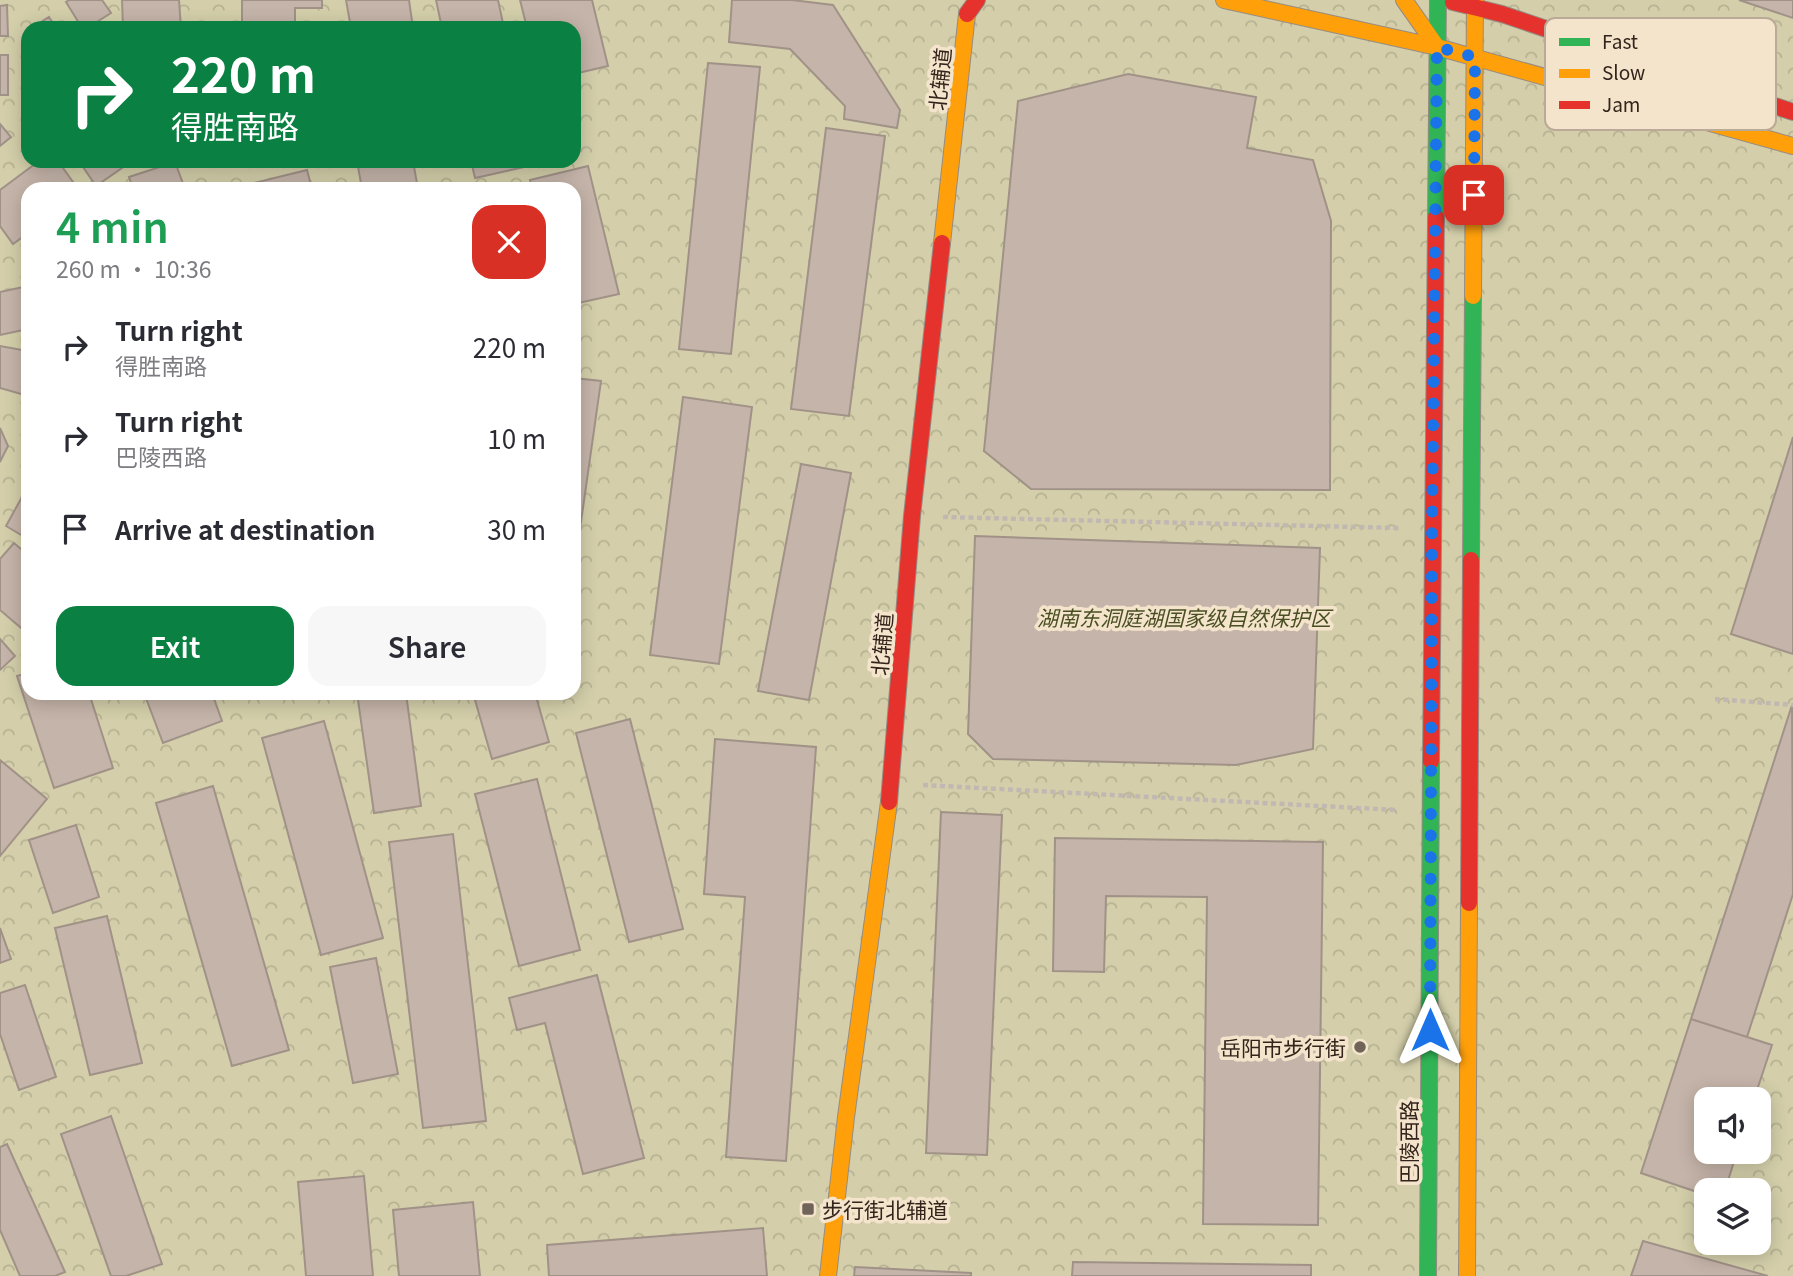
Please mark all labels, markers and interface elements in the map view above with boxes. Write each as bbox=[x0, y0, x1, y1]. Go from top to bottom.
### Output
legend bbox=[1545, 18, 1776, 130]
text: Fast bbox=[1602, 27, 1638, 54]
text: 220 m bbox=[171, 36, 316, 107]
street label: 北辅道 bbox=[921, 46, 957, 112]
icon: right bbox=[56, 49, 147, 140]
text: Slow bbox=[1602, 58, 1645, 85]
text: Jam bbox=[1602, 90, 1640, 117]
text: 得胜南路 bbox=[171, 102, 299, 148]
pin bbox=[1444, 165, 1504, 225]
icon: arrive bbox=[1455, 176, 1493, 214]
text: 4 min bbox=[56, 194, 169, 255]
button: close bbox=[472, 205, 546, 279]
text: 260 m · 10:36 bbox=[56, 251, 212, 285]
text: Turn right bbox=[115, 311, 243, 348]
icon: right bbox=[56, 328, 94, 366]
text: 220 m bbox=[473, 328, 546, 365]
text: 得胜南路 bbox=[115, 348, 207, 382]
text: Turn right bbox=[115, 402, 243, 439]
icon: right bbox=[56, 419, 94, 457]
text: 10 m bbox=[487, 419, 546, 456]
text: 巴陵西路 bbox=[115, 439, 207, 473]
icon: arrive bbox=[56, 510, 94, 548]
text: Arrive at destination bbox=[115, 510, 376, 547]
text: 30 m bbox=[487, 510, 546, 547]
park label: 湖南东洞庭湖国家级自然保护区 bbox=[1037, 602, 1334, 632]
button: Exit bbox=[56, 606, 294, 686]
button: Share bbox=[308, 606, 546, 686]
street label: 北辅道 bbox=[863, 611, 899, 677]
position arrow bbox=[1393, 993, 1467, 1067]
place label: 岳阳市步行街 bbox=[1220, 1032, 1346, 1062]
marker: 岳阳市步行街 bbox=[1352, 1039, 1368, 1055]
map controls bbox=[1694, 1087, 1771, 1255]
button: sound bbox=[1694, 1087, 1771, 1164]
street label: 巴陵西路 bbox=[1393, 1100, 1423, 1184]
button: layers bbox=[1694, 1178, 1771, 1255]
place label: 步行街北辅道 bbox=[822, 1194, 948, 1224]
marker: 步行街北辅道 bbox=[800, 1201, 816, 1217]

